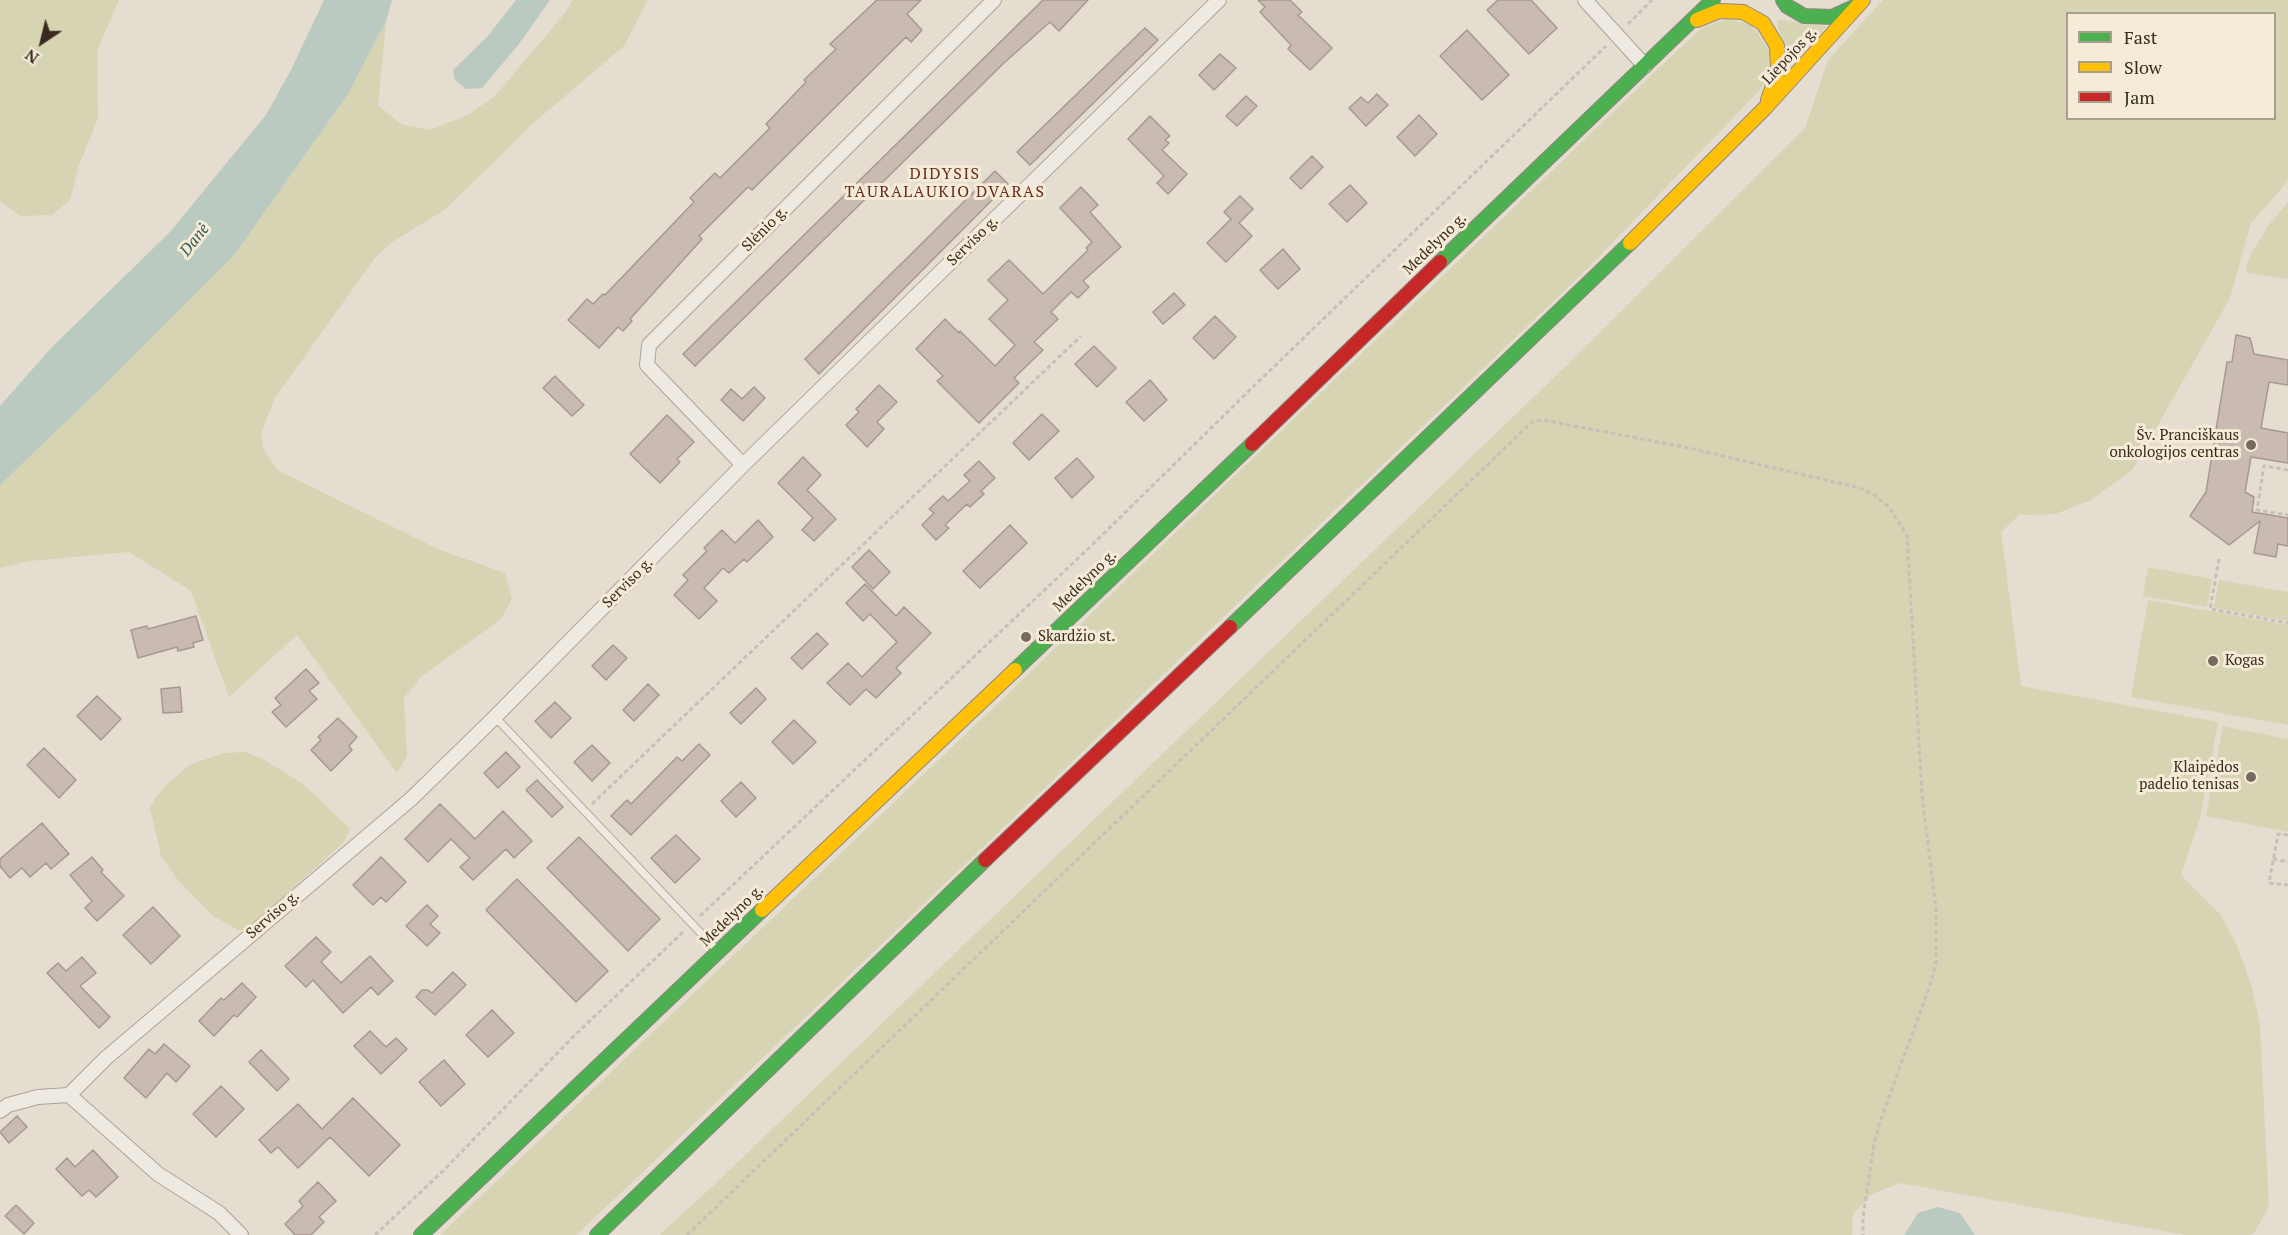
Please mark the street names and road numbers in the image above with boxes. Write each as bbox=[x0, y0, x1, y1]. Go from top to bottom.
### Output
street label: Liepojos g. bbox=[1759, 24, 1821, 88]
street label: Slėnio g. bbox=[738, 202, 792, 256]
street label: Medelyno g. bbox=[1399, 209, 1471, 279]
street label: Serviso g. bbox=[944, 212, 1002, 270]
street label: Medelyno g. bbox=[1049, 546, 1121, 616]
street label: Serviso g. bbox=[599, 554, 657, 612]
street label: Medelyno g. bbox=[696, 881, 768, 951]
street label: Serviso g. bbox=[243, 887, 303, 943]

